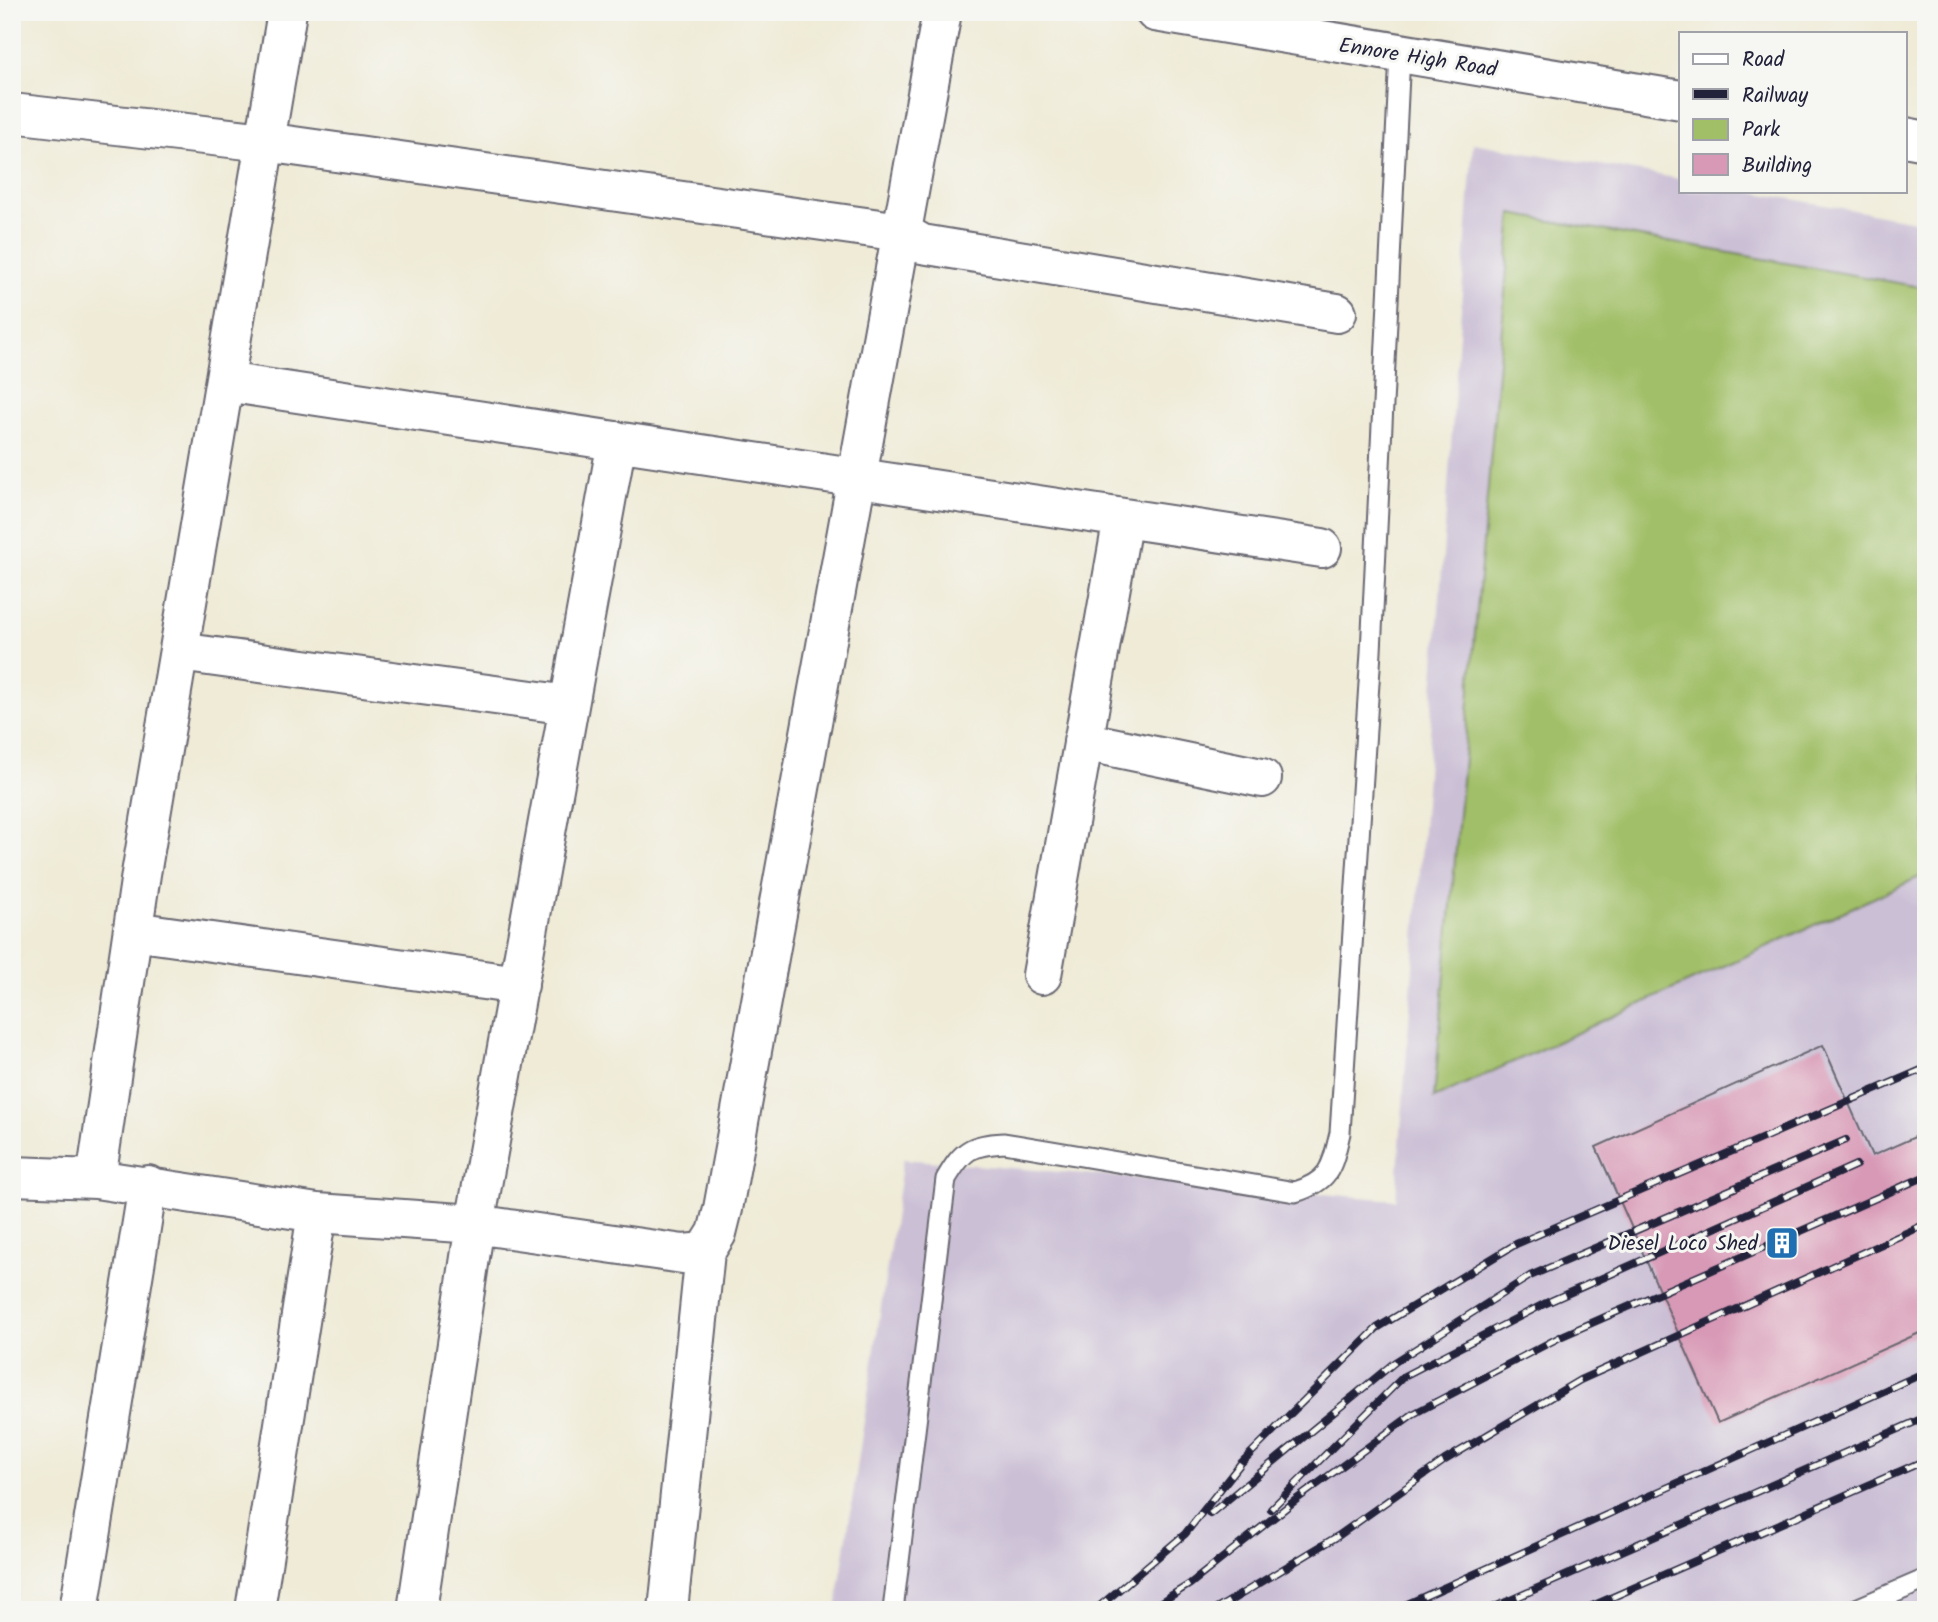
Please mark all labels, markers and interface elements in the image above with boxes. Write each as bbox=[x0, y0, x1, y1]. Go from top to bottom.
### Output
street label: Ennore High Road bbox=[1336, 30, 1500, 87]
legend bbox=[1679, 32, 1906, 192]
text: Road bbox=[1742, 44, 1785, 77]
text: Railway bbox=[1742, 80, 1808, 113]
text: Park bbox=[1742, 114, 1780, 147]
text: Building bbox=[1742, 150, 1812, 183]
building icon: Diesel Loco Shed bbox=[1763, 1224, 1801, 1262]
place label: Diesel Loco Shed bbox=[1607, 1228, 1759, 1261]

